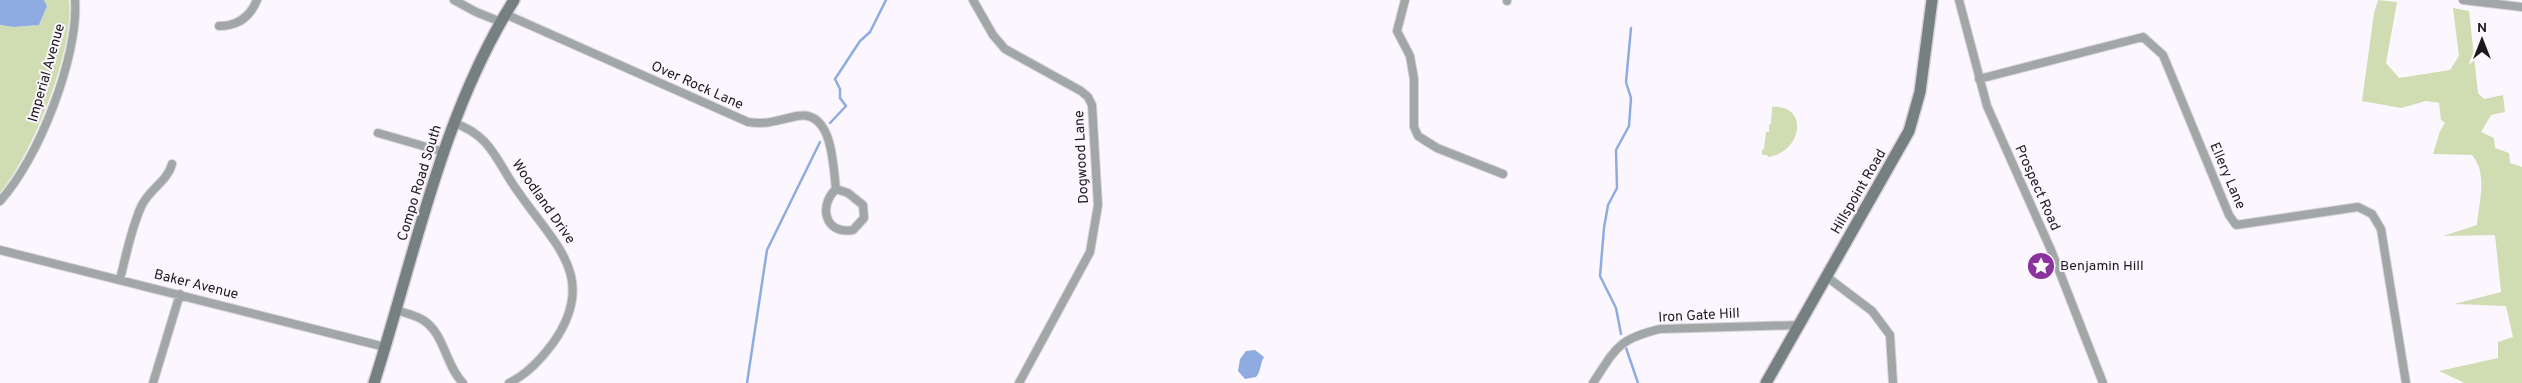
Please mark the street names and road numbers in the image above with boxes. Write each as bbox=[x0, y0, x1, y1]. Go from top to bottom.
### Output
street label: Imperial Avenue bbox=[25, 22, 69, 124]
street label: Over Rock Lane bbox=[648, 58, 746, 114]
street label: Dogwood Lane bbox=[1071, 110, 1093, 204]
street label: Compo Road South bbox=[394, 123, 446, 243]
street label: Ellery Lane bbox=[2205, 140, 2249, 212]
street label: Prospect Road bbox=[2011, 143, 2063, 233]
street label: Hillspoint Road bbox=[1828, 146, 1890, 238]
street label: Woodland Drive bbox=[508, 157, 578, 247]
street label: Baker Avenue bbox=[152, 266, 240, 304]
street label: Iron Gate Hill bbox=[1658, 305, 1740, 327]

